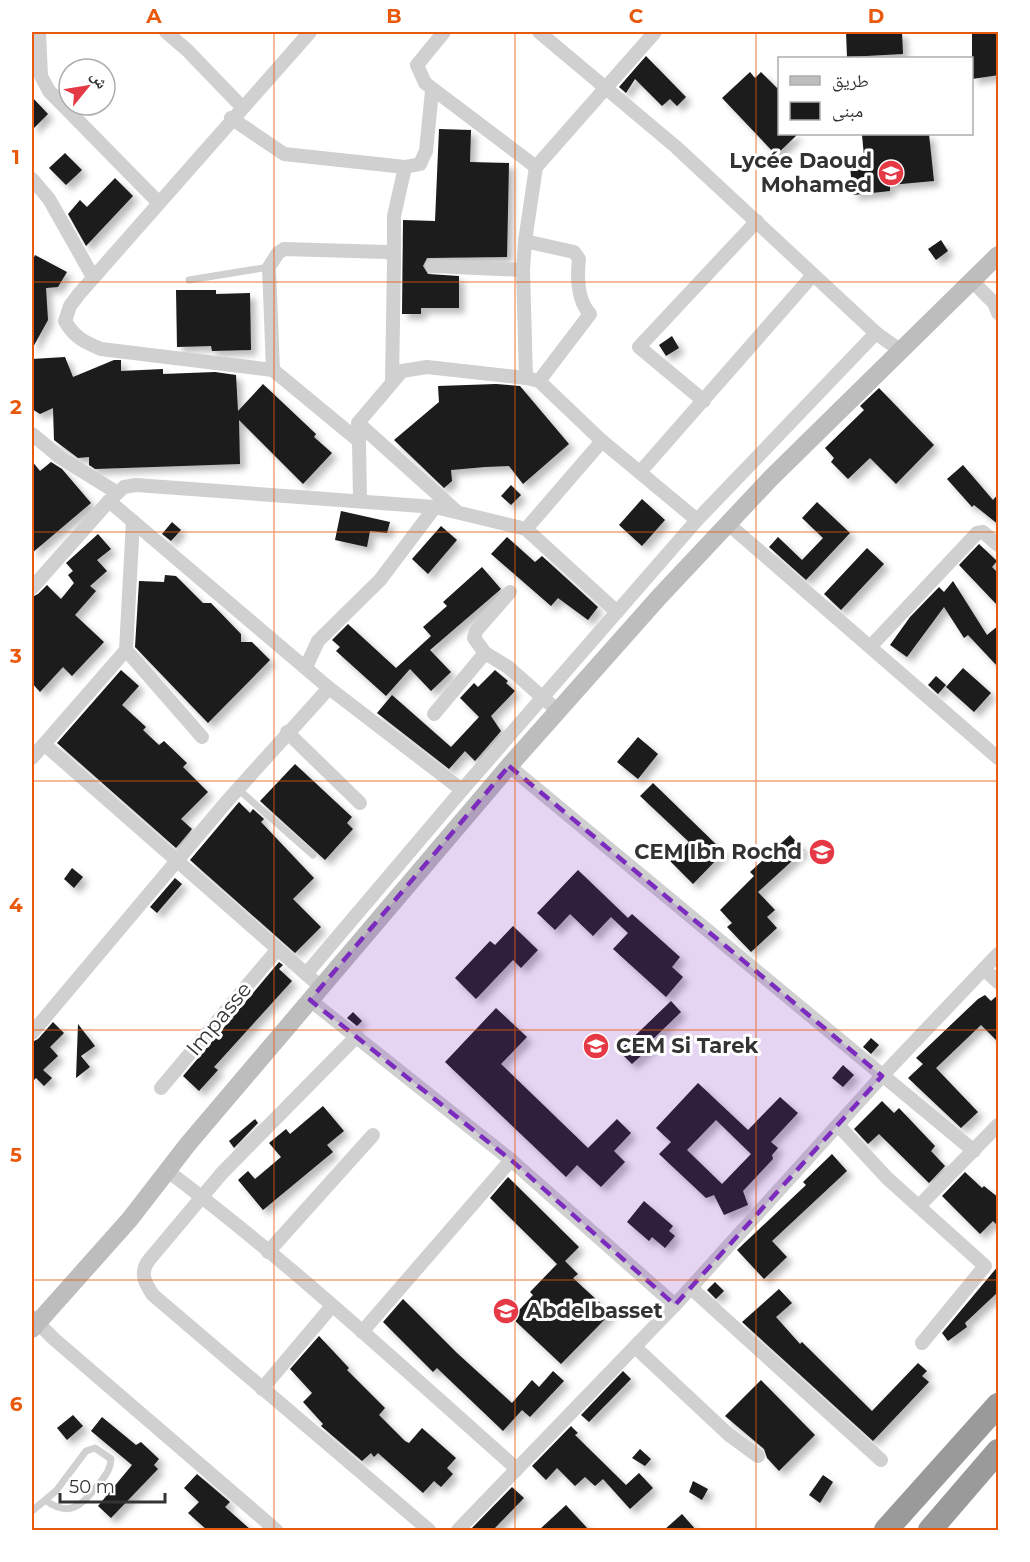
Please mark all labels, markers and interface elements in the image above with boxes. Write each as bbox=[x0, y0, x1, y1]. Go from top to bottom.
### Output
text: A bbox=[145, 4, 162, 28]
text: B bbox=[386, 4, 402, 28]
text: C bbox=[629, 4, 644, 28]
text: D bbox=[868, 4, 884, 28]
north arrow bbox=[57, 57, 117, 117]
legend bbox=[778, 57, 973, 135]
text: ش bbox=[87, 68, 112, 92]
text: طريق bbox=[832, 70, 869, 92]
text: مبنى bbox=[832, 100, 863, 122]
text: 1 bbox=[12, 145, 20, 169]
place label: Lycée Daoud Mohamed bbox=[729, 148, 872, 197]
school or university icon: Lycée Daoud Mohamed bbox=[876, 158, 906, 188]
text: 2 bbox=[10, 395, 22, 419]
text: 3 bbox=[9, 644, 22, 668]
school or university icon: CEM Ibn Rochd bbox=[807, 837, 837, 867]
place label: CEM Ibn Rochd bbox=[634, 839, 802, 864]
text: 4 bbox=[9, 893, 23, 917]
street label: Impasse bbox=[181, 977, 257, 1061]
school or university icon: CEM Si Tarek bbox=[581, 1031, 611, 1061]
place label: CEM Si Tarek bbox=[616, 1033, 758, 1058]
text: 5 bbox=[10, 1143, 22, 1167]
school or university icon: Abdelbasset bbox=[491, 1296, 521, 1326]
place label: Abdelbasset bbox=[525, 1298, 663, 1323]
text: 6 bbox=[10, 1392, 23, 1416]
scale bar bbox=[60, 1466, 165, 1504]
text: 50 m bbox=[69, 1476, 115, 1498]

